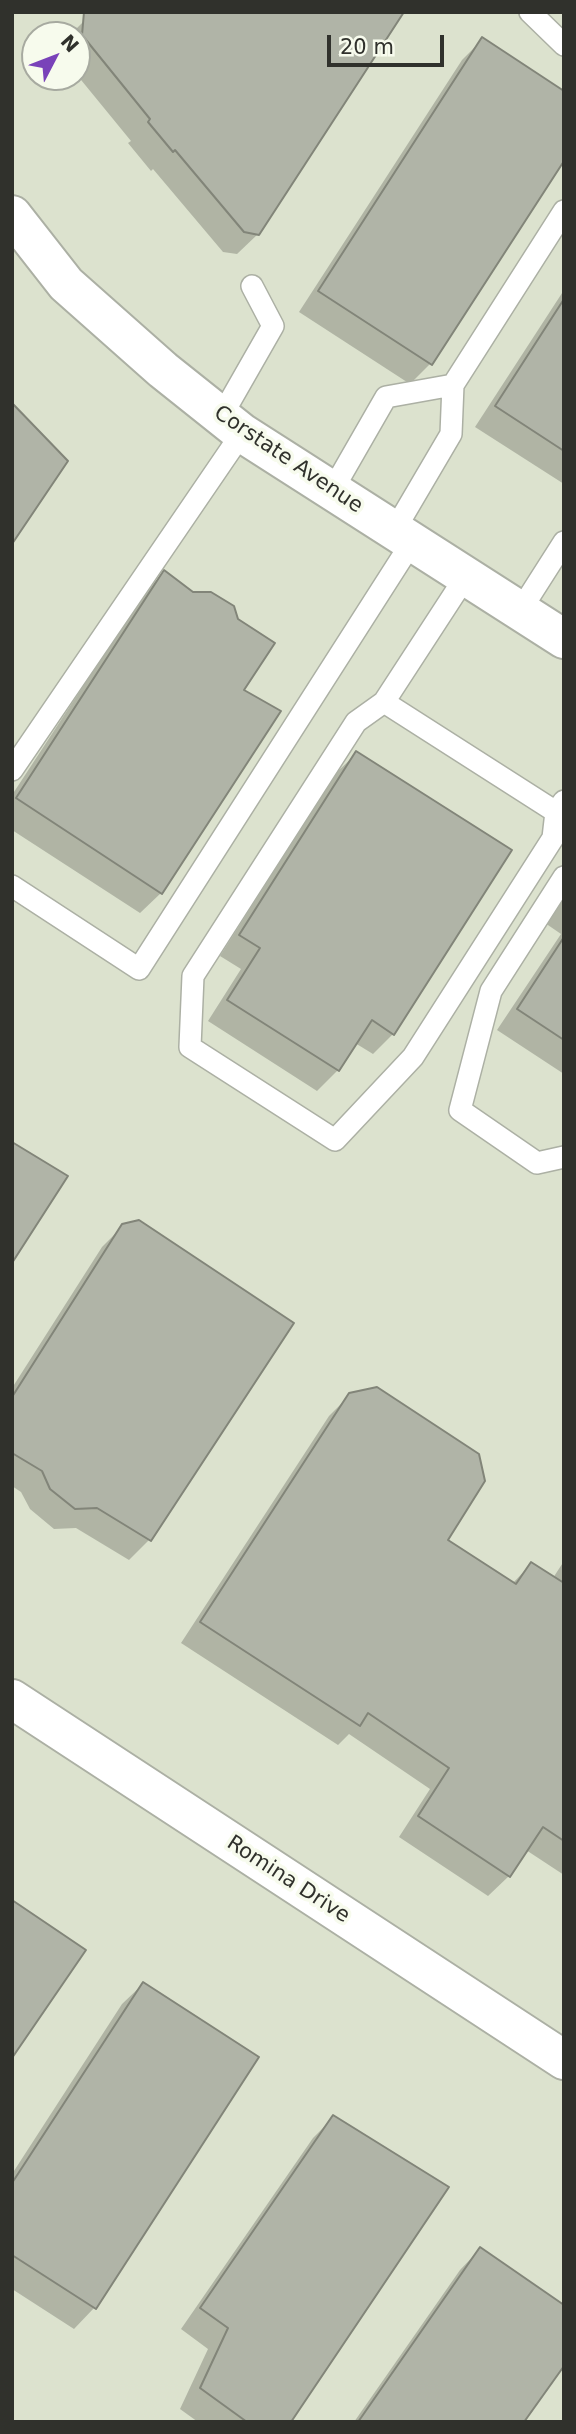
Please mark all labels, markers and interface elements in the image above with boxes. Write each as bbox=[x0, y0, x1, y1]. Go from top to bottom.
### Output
north arrow bbox=[21, 21, 91, 91]
scale bar bbox=[331, 21, 448, 65]
text: N bbox=[57, 30, 84, 57]
text: 20 m bbox=[340, 35, 394, 59]
street label: Corstate Avenue bbox=[209, 401, 367, 519]
street label: Romina Drive bbox=[222, 1831, 354, 1929]

